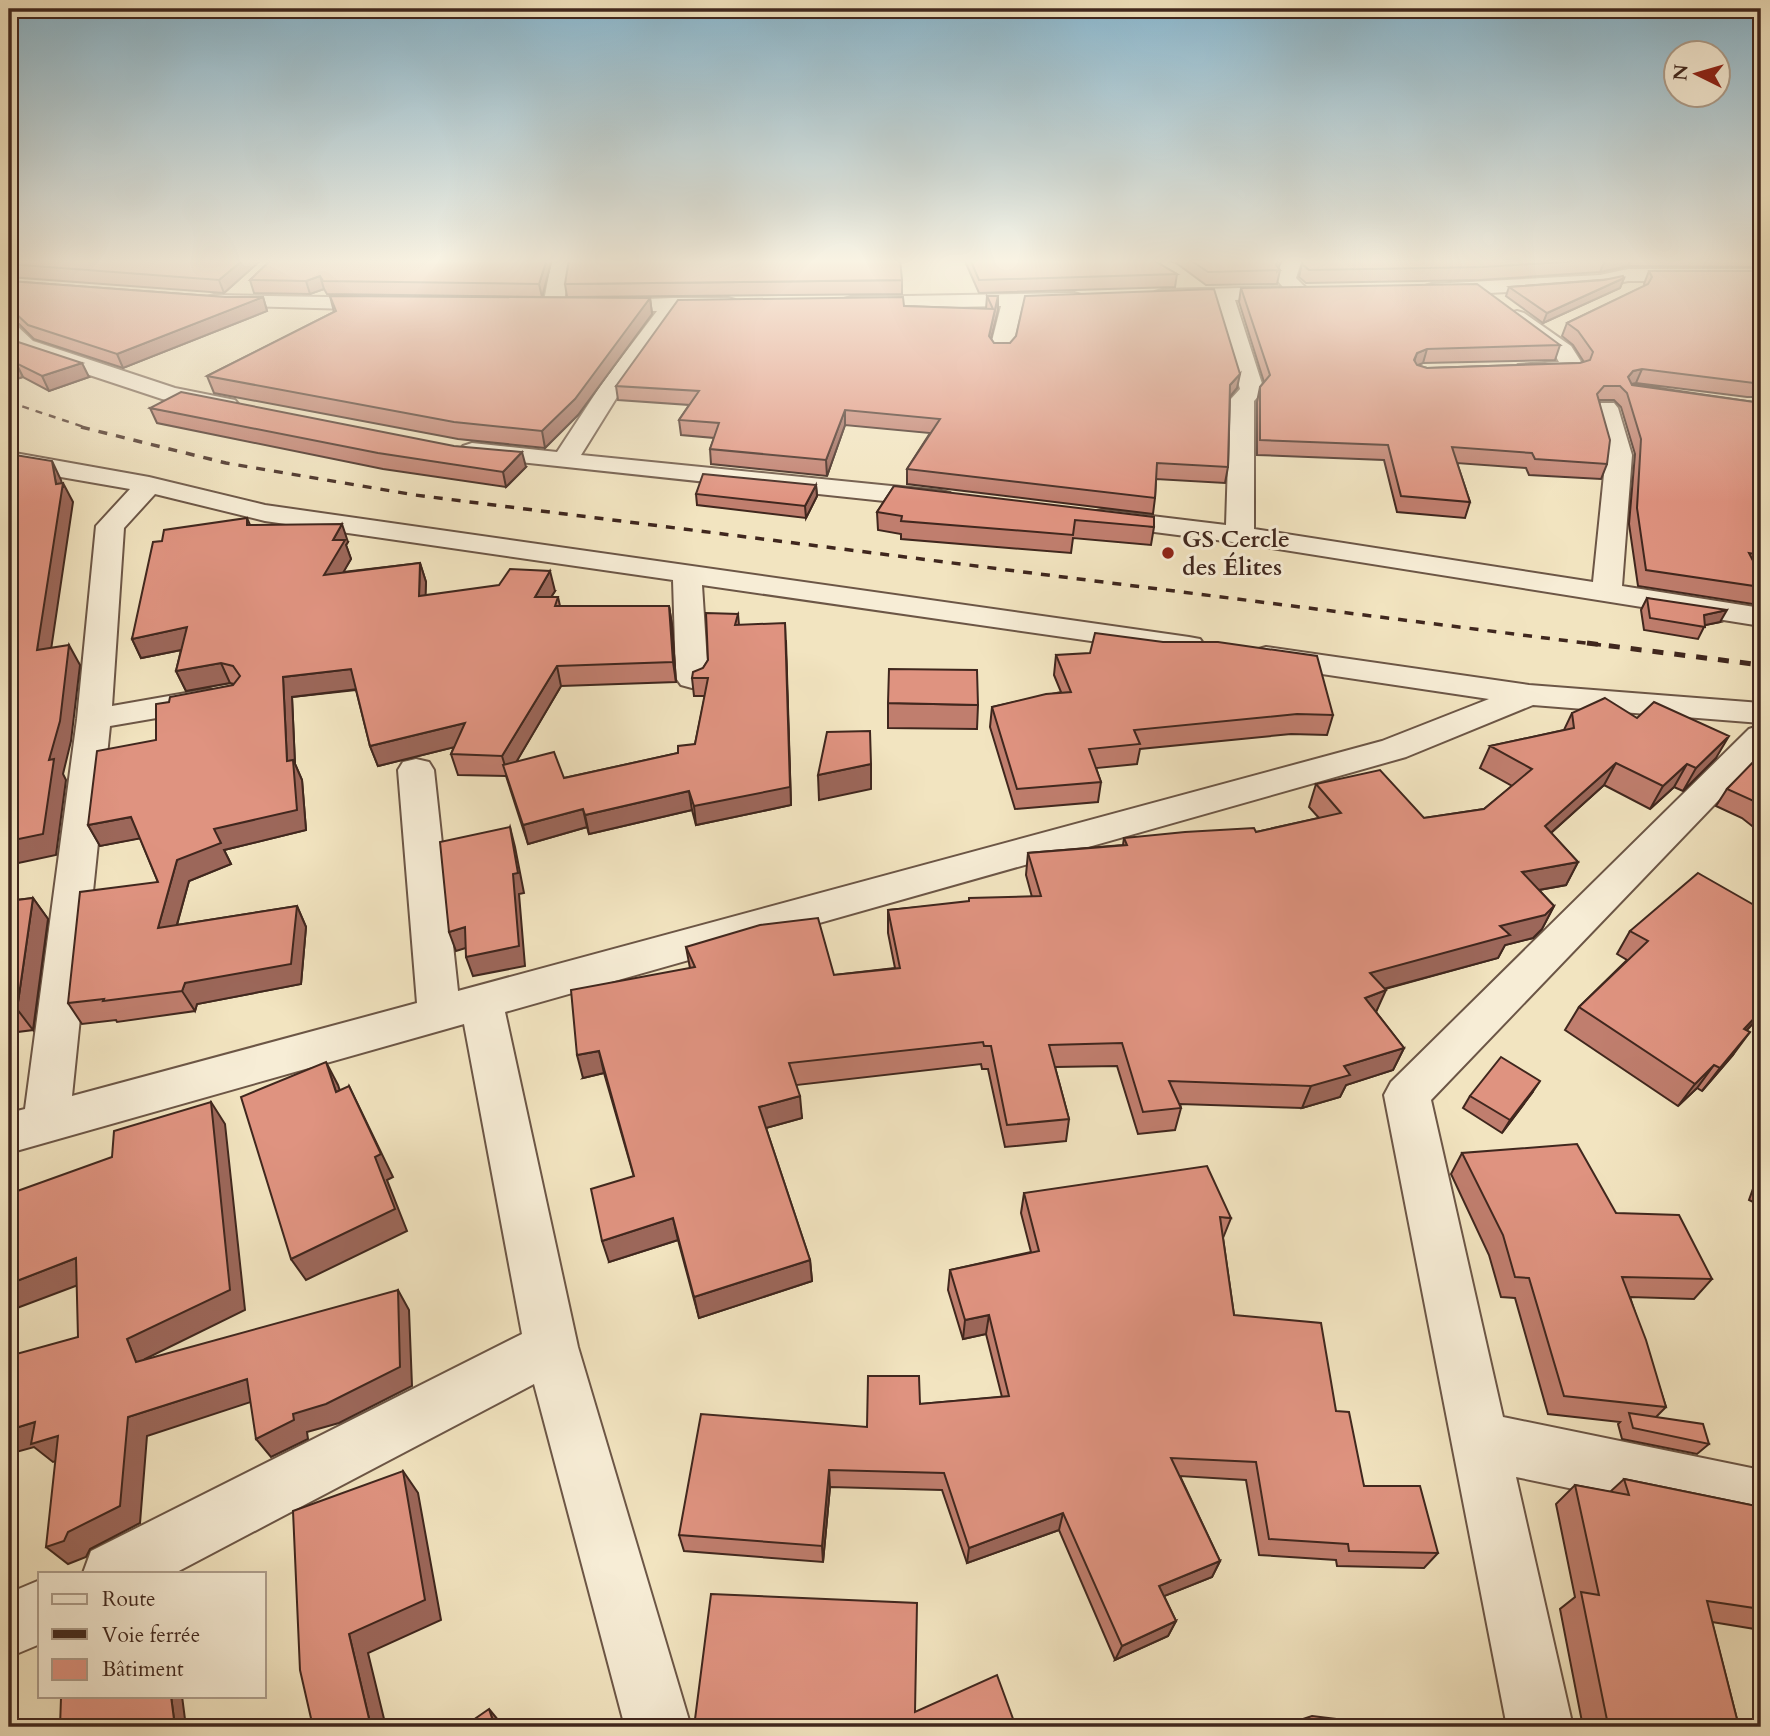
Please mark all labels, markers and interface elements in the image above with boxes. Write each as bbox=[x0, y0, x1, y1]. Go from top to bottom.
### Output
north arrow bbox=[1662, 38, 1732, 108]
text: N bbox=[1667, 63, 1695, 82]
place label: GS Cercle des Élites bbox=[1182, 523, 1290, 584]
marker: GS Cercle des Élites bbox=[1160, 545, 1176, 561]
legend bbox=[38, 1572, 266, 1698]
text: Route bbox=[102, 1585, 156, 1614]
text: Voie ferrée bbox=[102, 1621, 200, 1650]
text: Bâtiment bbox=[102, 1655, 184, 1684]

